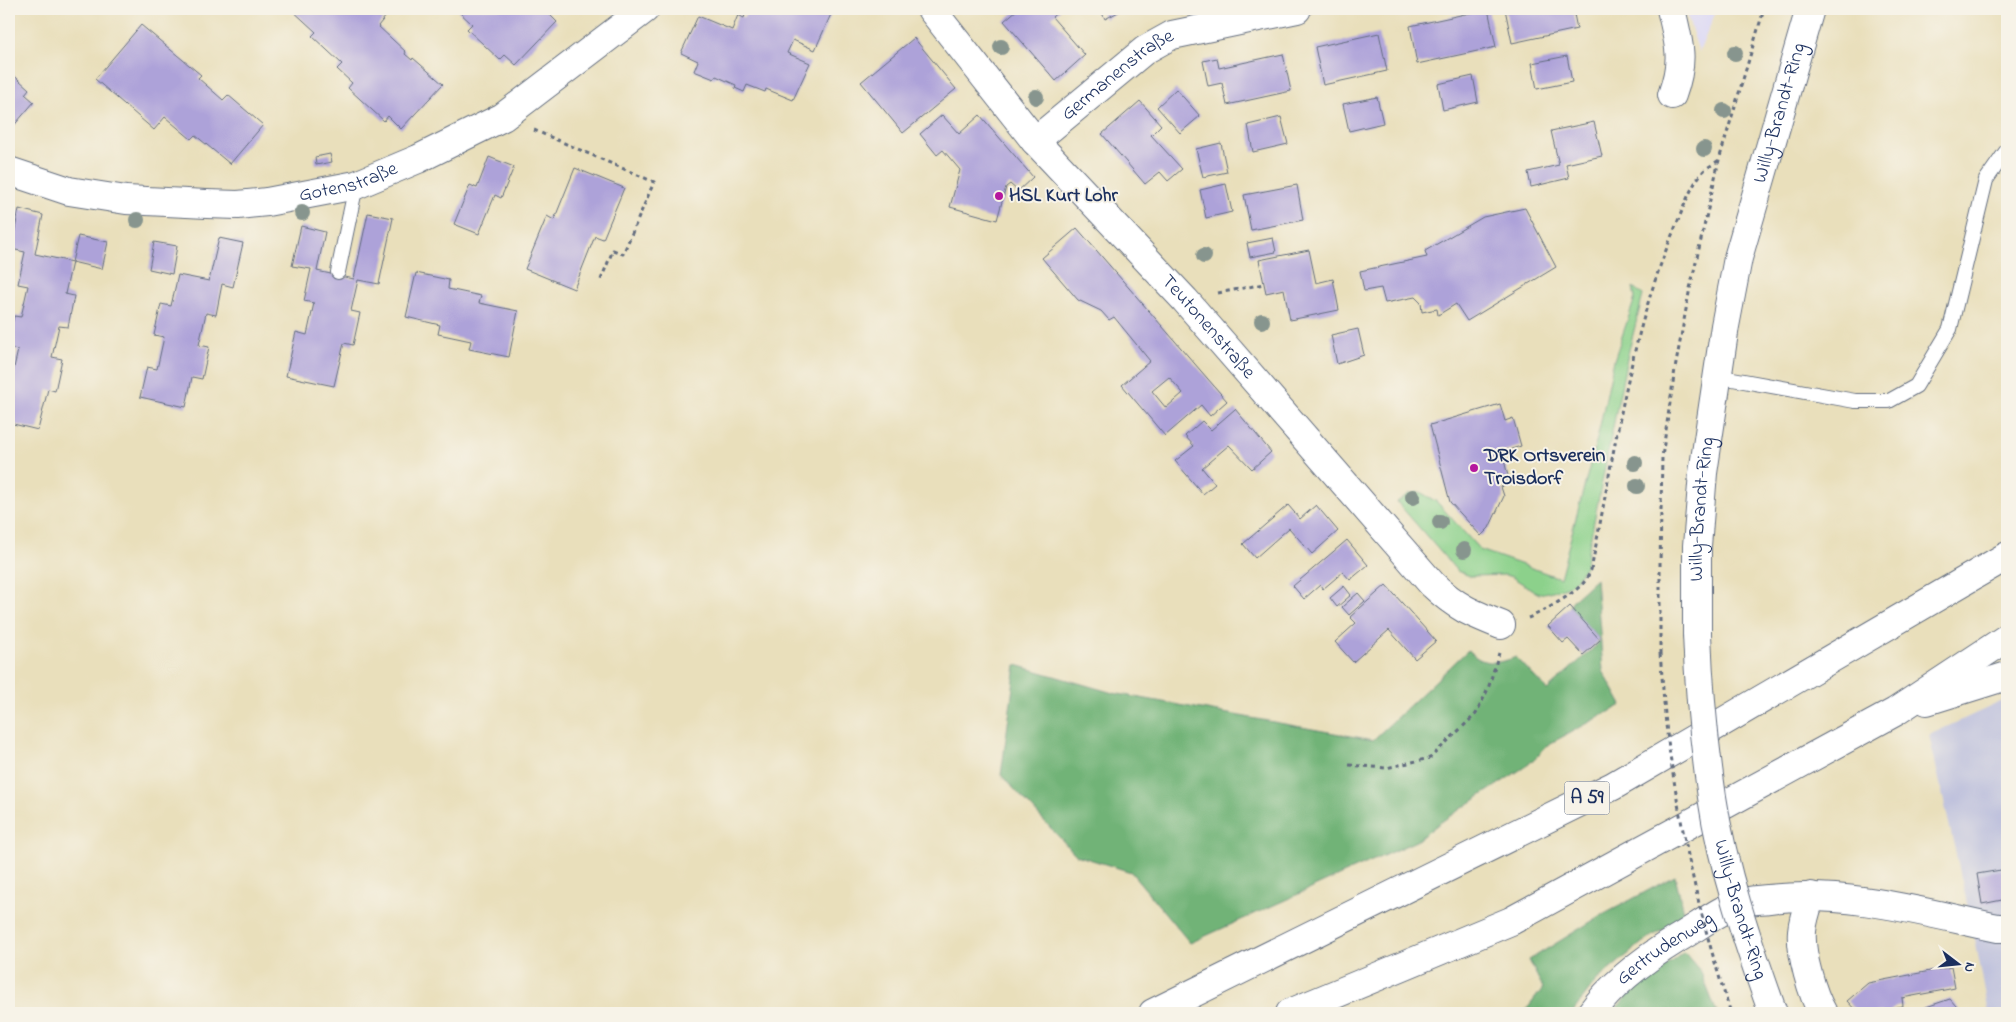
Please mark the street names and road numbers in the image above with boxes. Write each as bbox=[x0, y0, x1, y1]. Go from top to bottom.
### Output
street label: Germanenstraße bbox=[1055, 22, 1179, 128]
street label: Willy-Brandt-Ring bbox=[1746, 39, 1815, 187]
street label: Gotenstraße bbox=[297, 155, 402, 210]
street label: Teutonenstraße bbox=[1154, 268, 1262, 386]
street label: Willy-Brandt-Ring bbox=[1683, 435, 1724, 581]
road number: A 59 bbox=[1564, 781, 1610, 814]
street label: Willy-Brandt-Ring bbox=[1706, 837, 1775, 984]
street label: Gertrudenweg bbox=[1610, 905, 1720, 993]

